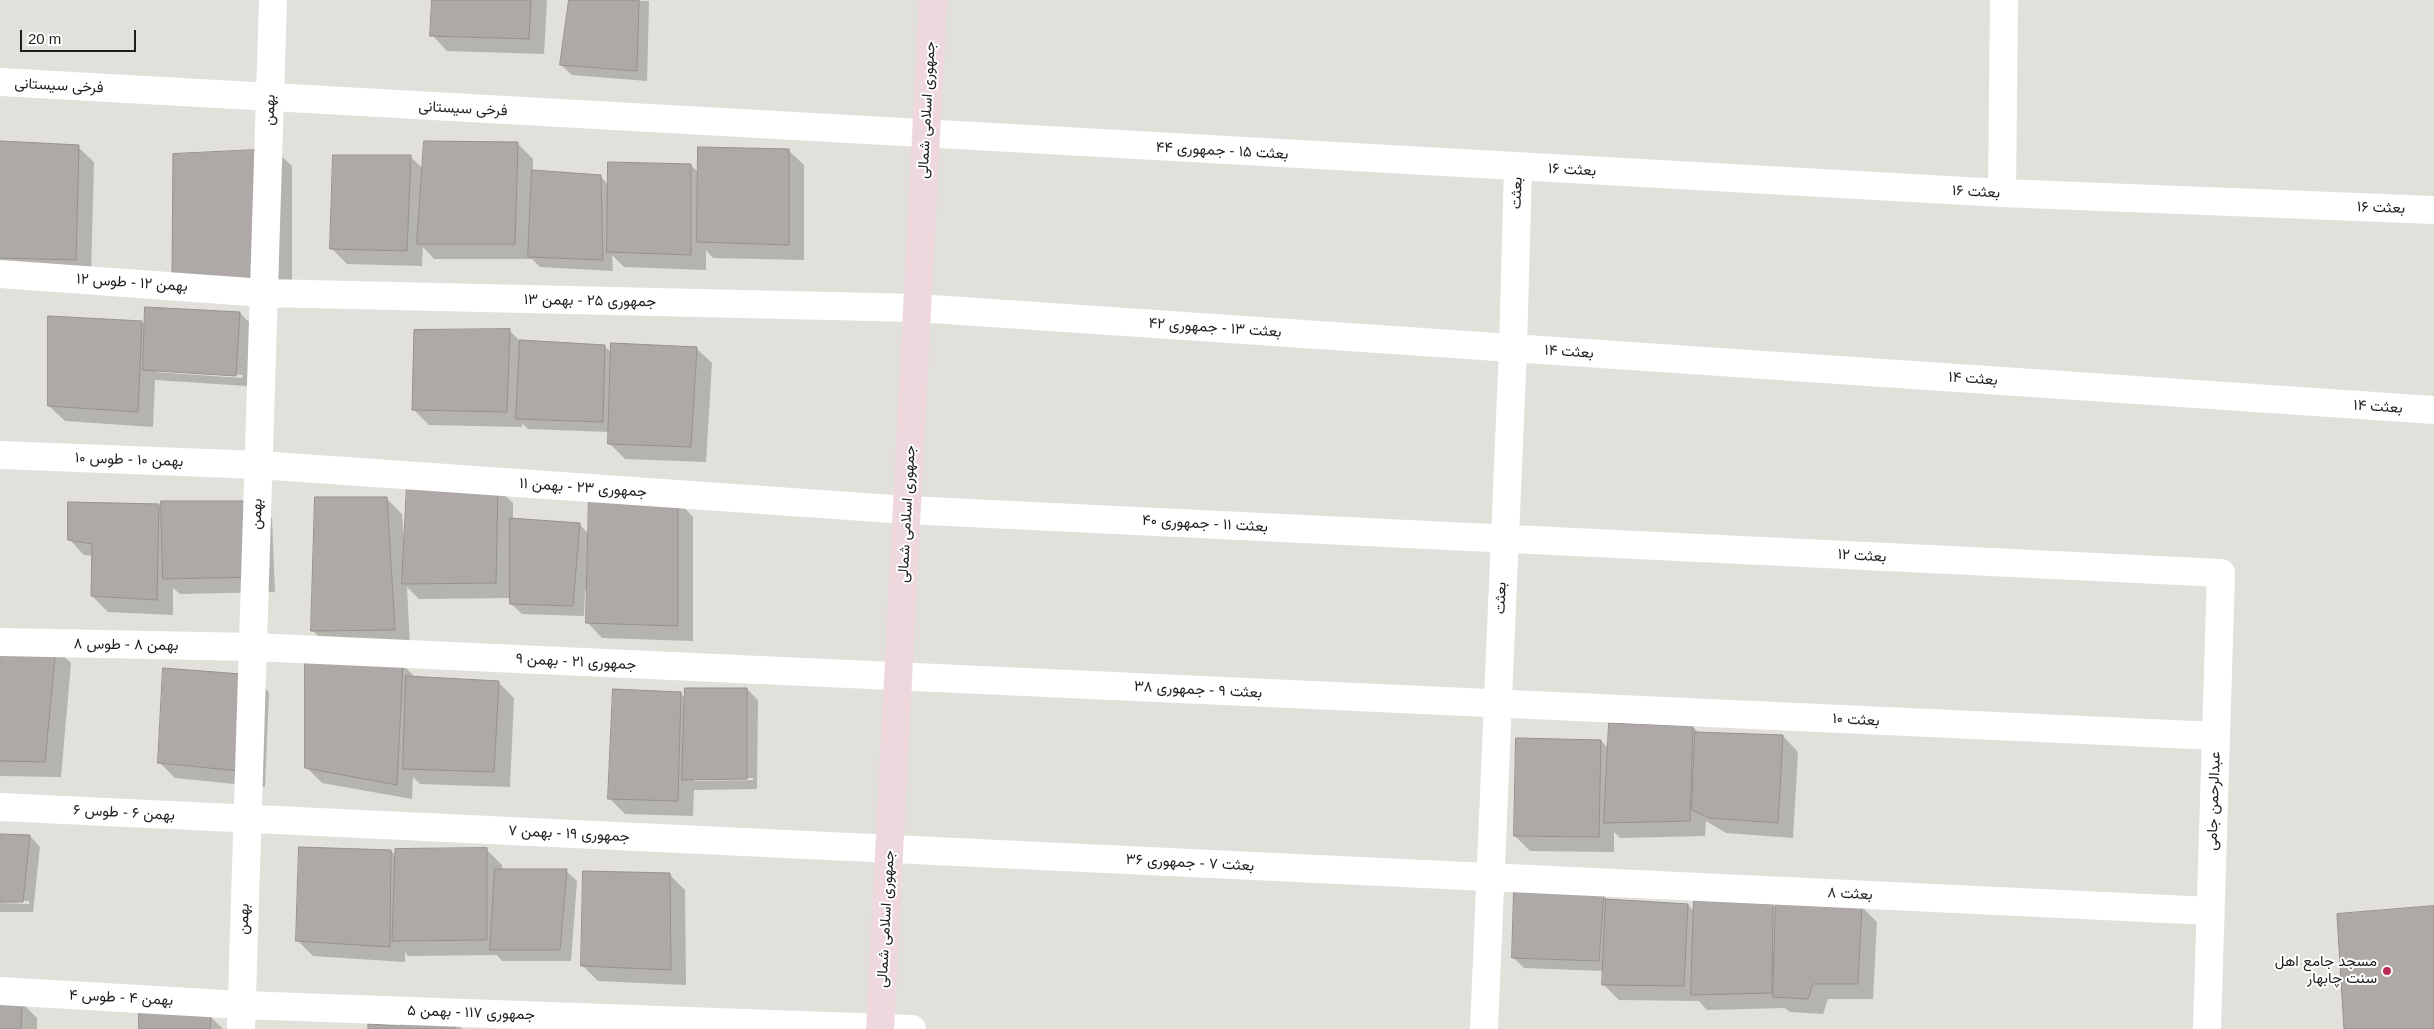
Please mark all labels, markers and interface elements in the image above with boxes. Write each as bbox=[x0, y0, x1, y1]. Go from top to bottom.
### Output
scale bar bbox=[22, 20, 139, 52]
text: 20 m bbox=[28, 30, 61, 47]
street label: جمهوری اسلامی شمالی bbox=[914, 41, 940, 179]
street label: فرخی سیستانی bbox=[14, 75, 104, 97]
street label: بهمن bbox=[260, 94, 280, 126]
street label: فرخی سیستانی bbox=[418, 98, 508, 120]
street label: بعثت ۱۵ - جمهوری ۴۴ bbox=[1155, 139, 1289, 163]
street label: بعثت ۱۶ bbox=[1548, 160, 1596, 180]
street label: بعثت bbox=[1507, 177, 1527, 209]
street label: بعثت ۱۶ bbox=[1952, 182, 2000, 202]
street label: بعثت ۱۶ bbox=[2357, 198, 2405, 218]
street label: بهمن ۱۲ - طوس ۱۲ bbox=[76, 270, 188, 296]
street label: جمهوری ۲۵ - بهمن ۱۳ bbox=[524, 291, 656, 311]
street label: بعثت ۱۳ - جمهوری ۴۲ bbox=[1148, 314, 1282, 342]
street label: بعثت ۱۴ bbox=[1544, 341, 1594, 363]
street label: بعثت ۱۴ bbox=[1948, 368, 1998, 390]
street label: بعثت ۱۴ bbox=[2353, 396, 2403, 418]
street label: جمهوری اسلامی شمالی bbox=[894, 445, 920, 583]
street label: بهمن ۱۰ - طوس ۱۰ bbox=[74, 449, 184, 471]
street label: جمهوری ۲۳ - بهمن ۱۱ bbox=[519, 475, 647, 501]
street label: بهمن bbox=[247, 498, 267, 530]
street label: بعثت ۱۱ - جمهوری ۴۰ bbox=[1142, 512, 1268, 536]
street label: بعثت ۱۲ bbox=[1837, 546, 1887, 566]
street label: بعثت bbox=[1491, 582, 1511, 614]
street label: بهمن ۸ - طوس ۸ bbox=[73, 635, 179, 655]
street label: جمهوری ۲۱ - بهمن ۹ bbox=[515, 650, 637, 674]
street label: بعثت ۹ - جمهوری ۳۸ bbox=[1133, 678, 1263, 702]
street label: بعثت ۱۰ bbox=[1832, 710, 1880, 730]
street label: عبدالرحمن جامی bbox=[2203, 751, 2225, 851]
street label: بهمن ۶ - طوس ۶ bbox=[73, 801, 175, 825]
street label: جمهوری ۱۹ - بهمن ۷ bbox=[508, 822, 630, 846]
street label: جمهوری اسلامی شمالی bbox=[873, 850, 899, 988]
street label: بعثت ۷ - جمهوری ۳۶ bbox=[1125, 851, 1255, 875]
street label: بعثت ۸ bbox=[1827, 884, 1873, 904]
street label: بهمن bbox=[234, 903, 254, 935]
place label: مسجد جامع اهل سنت چابهار bbox=[2275, 953, 2377, 988]
marker: مسجد جامع اهل سنت چابهار bbox=[2381, 965, 2393, 977]
street label: بهمن ۴ - طوس ۴ bbox=[68, 986, 174, 1010]
street label: جمهوری ۱۱۷ - بهمن ۵ bbox=[407, 1002, 535, 1024]

